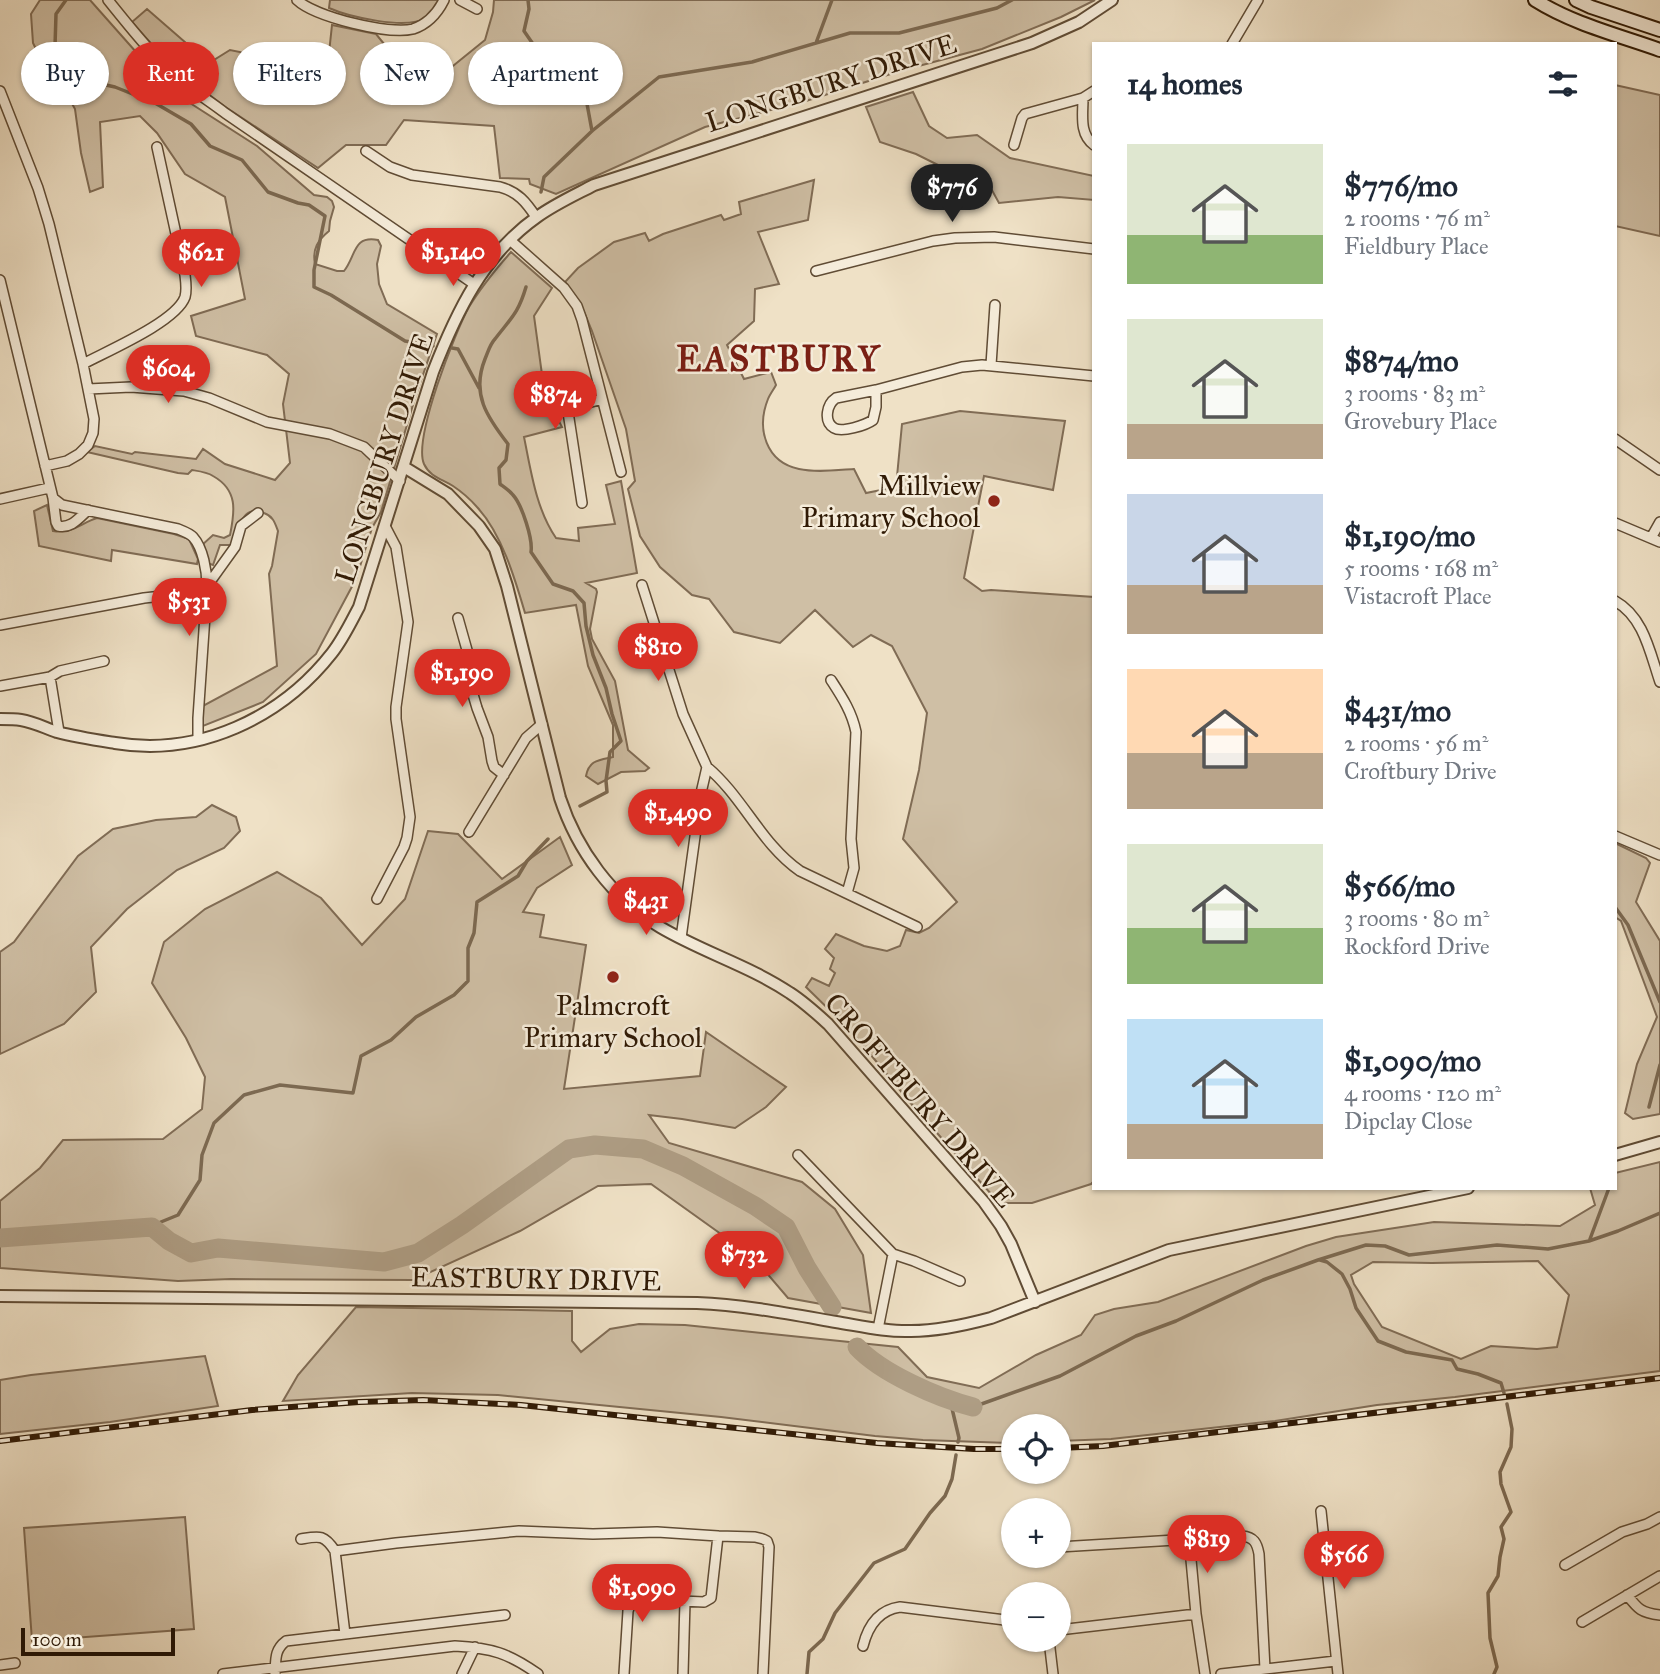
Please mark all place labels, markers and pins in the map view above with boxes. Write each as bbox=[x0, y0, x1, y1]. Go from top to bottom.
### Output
pin: $776 bbox=[911, 164, 993, 224]
pin: $1,140 bbox=[396, 229, 510, 288]
pin: $621 bbox=[160, 230, 242, 289]
pin: $604 bbox=[127, 346, 209, 405]
pin: $874 bbox=[514, 372, 596, 431]
place label: Millview Primary School bbox=[801, 468, 981, 535]
marker: Millview Primary School bbox=[986, 493, 1002, 509]
pin: $531 bbox=[148, 578, 230, 638]
pin: $810 bbox=[617, 624, 699, 683]
pin: $1,190 bbox=[405, 650, 519, 709]
pin: $1,490 bbox=[621, 790, 735, 849]
pin: $431 bbox=[605, 878, 687, 937]
marker: Palmcroft Primary School bbox=[605, 969, 621, 985]
place label: Palmcroft Primary School bbox=[524, 988, 703, 1055]
pin: $732 bbox=[703, 1232, 785, 1291]
pin: $819 bbox=[1166, 1516, 1248, 1575]
pin: $566 bbox=[1303, 1532, 1385, 1591]
pin: $1,090 bbox=[585, 1564, 699, 1624]

